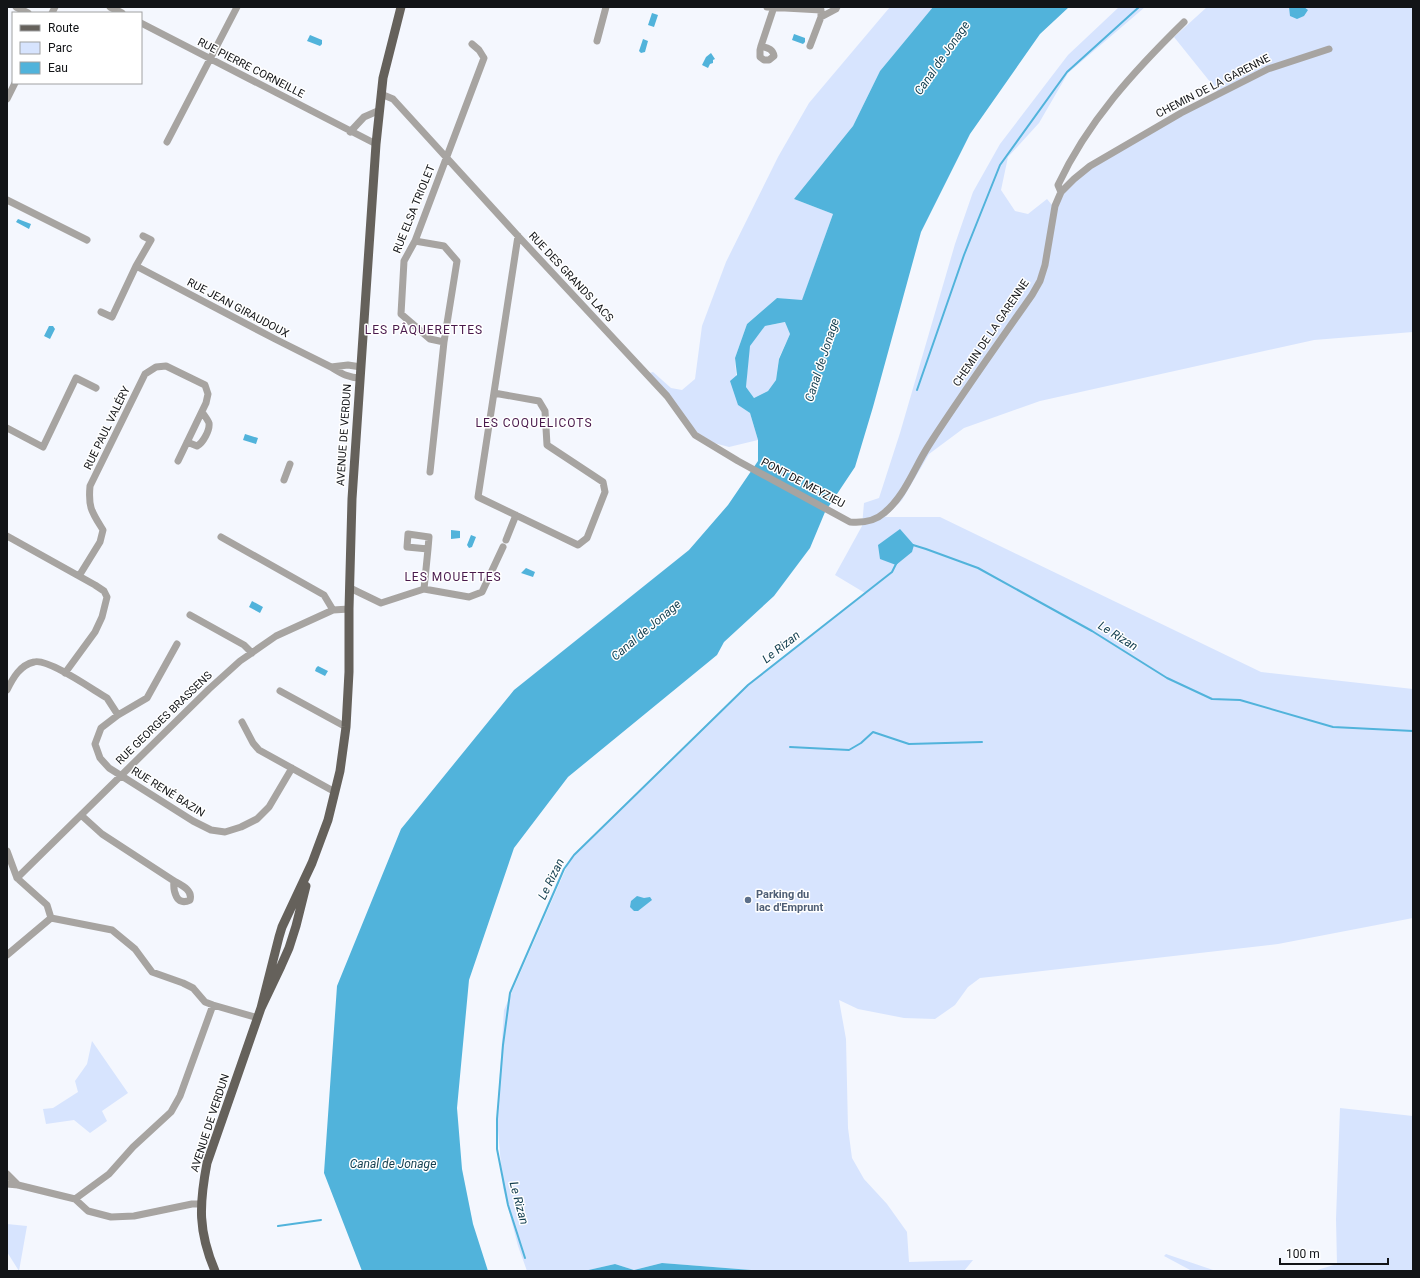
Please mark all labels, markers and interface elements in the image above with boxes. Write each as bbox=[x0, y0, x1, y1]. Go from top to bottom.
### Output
legend bbox=[12, 12, 142, 84]
water label: Canal de Jonage bbox=[911, 18, 973, 98]
text: Route bbox=[48, 21, 79, 35]
street label: RUE PIERRE CORNEILLE bbox=[195, 35, 307, 101]
text: Parc bbox=[48, 41, 72, 55]
street label: CHEMIN DE LA GARENNE bbox=[1154, 52, 1272, 120]
text: Eau bbox=[48, 61, 68, 75]
street label: RUE ELSA TRIOLET bbox=[390, 163, 438, 255]
street label: RUE DES GRANDS LACS bbox=[526, 229, 616, 325]
street label: RUE JEAN GIRAUDOUX bbox=[185, 276, 291, 340]
street label: CHEMIN DE LA GARENNE bbox=[950, 277, 1032, 389]
water label: Canal de Jonage bbox=[802, 317, 842, 403]
district label: LES PÂQUERETTES bbox=[365, 322, 483, 337]
street label: AVENUE DE VERDUN bbox=[334, 383, 354, 487]
street label: RUE PAUL VALÉRY bbox=[81, 384, 133, 472]
district label: LES COQUELICOTS bbox=[475, 416, 593, 430]
street label: PONT DE MEYZIEU bbox=[759, 455, 847, 511]
district label: LES MOUETTES bbox=[404, 570, 502, 584]
water label: Canal de Jonage bbox=[608, 597, 684, 663]
water label: Le Rizan bbox=[1096, 618, 1140, 654]
water label: Le Rizan bbox=[759, 628, 803, 666]
street label: RUE GEORGES BRASSENS bbox=[113, 668, 215, 767]
street label: RUE RENÉ BAZIN bbox=[129, 764, 207, 820]
water label: Le Rizan bbox=[535, 856, 567, 902]
place label: Parking du lac d'Emprunt bbox=[756, 888, 823, 914]
marker: Parking du lac d'Emprunt bbox=[743, 895, 753, 905]
street label: AVENUE DE VERDUN bbox=[188, 1072, 232, 1174]
water label: Canal de Jonage bbox=[350, 1157, 436, 1171]
water label: Le Rizan bbox=[507, 1180, 531, 1226]
scale bar bbox=[1280, 1240, 1388, 1266]
text: 100 m bbox=[1286, 1247, 1320, 1261]

